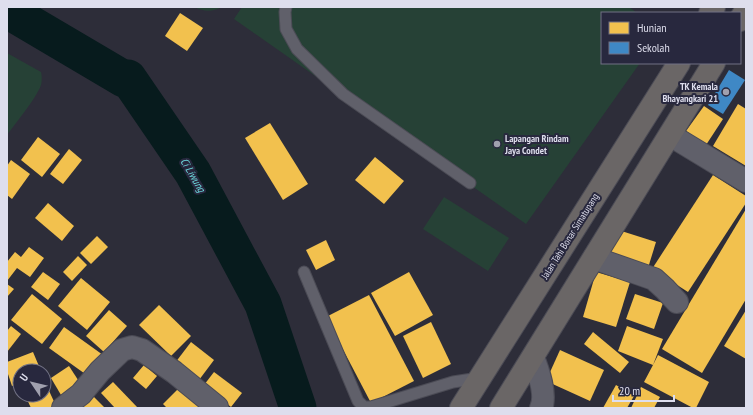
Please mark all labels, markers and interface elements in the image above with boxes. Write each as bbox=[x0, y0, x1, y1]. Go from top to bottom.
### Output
legend bbox=[601, 12, 741, 64]
text: Hunian bbox=[637, 20, 667, 35]
text: Sekolah bbox=[637, 40, 670, 55]
place label: TK Kemala Bhayangkari 21 bbox=[662, 80, 718, 105]
marker: TK Kemala Bhayangkari 21 bbox=[721, 87, 731, 97]
place label: Lapangan Rindam Jaya Condet bbox=[504, 132, 569, 157]
marker: Lapangan Rindam Jaya Condet bbox=[492, 139, 502, 149]
water label: Ci Liwung bbox=[177, 155, 209, 196]
street label: Jalan Tahi Bonar Simatupang bbox=[538, 191, 602, 282]
north arrow bbox=[12, 363, 52, 403]
text: U bbox=[16, 371, 31, 384]
scale bar bbox=[613, 377, 674, 403]
text: 20 m bbox=[619, 383, 640, 398]

